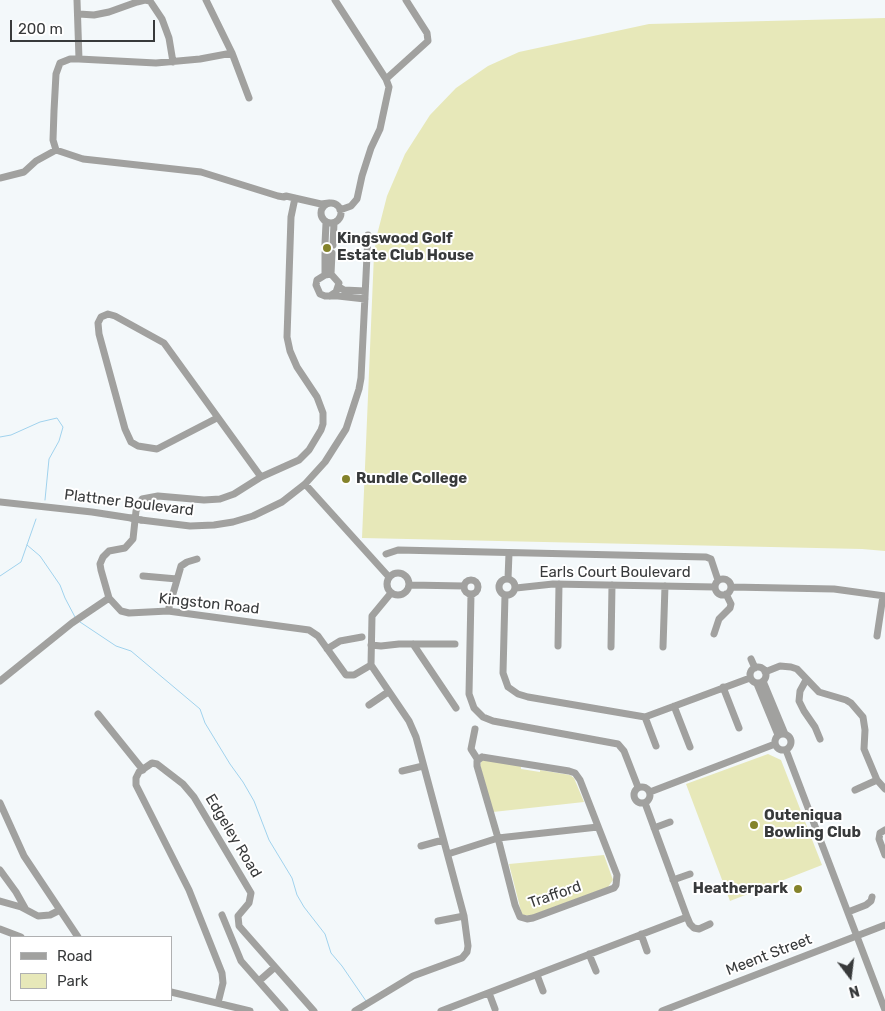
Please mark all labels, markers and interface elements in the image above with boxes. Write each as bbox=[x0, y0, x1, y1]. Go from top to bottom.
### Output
scale bar bbox=[12, 10, 158, 42]
text: 200 m bbox=[18, 20, 63, 38]
place label: Kingswood Golf Estate Club House bbox=[337, 230, 474, 265]
marker: Kingswood Golf Estate Club House bbox=[321, 242, 333, 254]
place label: Rundle College bbox=[356, 470, 467, 488]
marker: Rundle College bbox=[340, 473, 352, 485]
street label: Plattner Boulevard bbox=[63, 486, 195, 520]
street label: Earls Court Boulevard bbox=[539, 564, 691, 582]
street label: Kingston Road bbox=[158, 590, 260, 618]
street label: Edgeley Road bbox=[201, 791, 265, 881]
place label: Outeniqua Bowling Club bbox=[764, 807, 861, 842]
marker: Outeniqua Bowling Club bbox=[748, 819, 760, 831]
street label: Trafford bbox=[526, 878, 584, 912]
place label: Heatherpark bbox=[693, 880, 788, 898]
marker: Heatherpark bbox=[792, 883, 804, 895]
street label: Meent Street bbox=[723, 930, 815, 980]
legend bbox=[10, 936, 172, 1001]
text: Road bbox=[57, 947, 93, 965]
north arrow bbox=[825, 951, 875, 1001]
text: Park bbox=[57, 972, 88, 990]
text: N bbox=[847, 981, 861, 1000]

